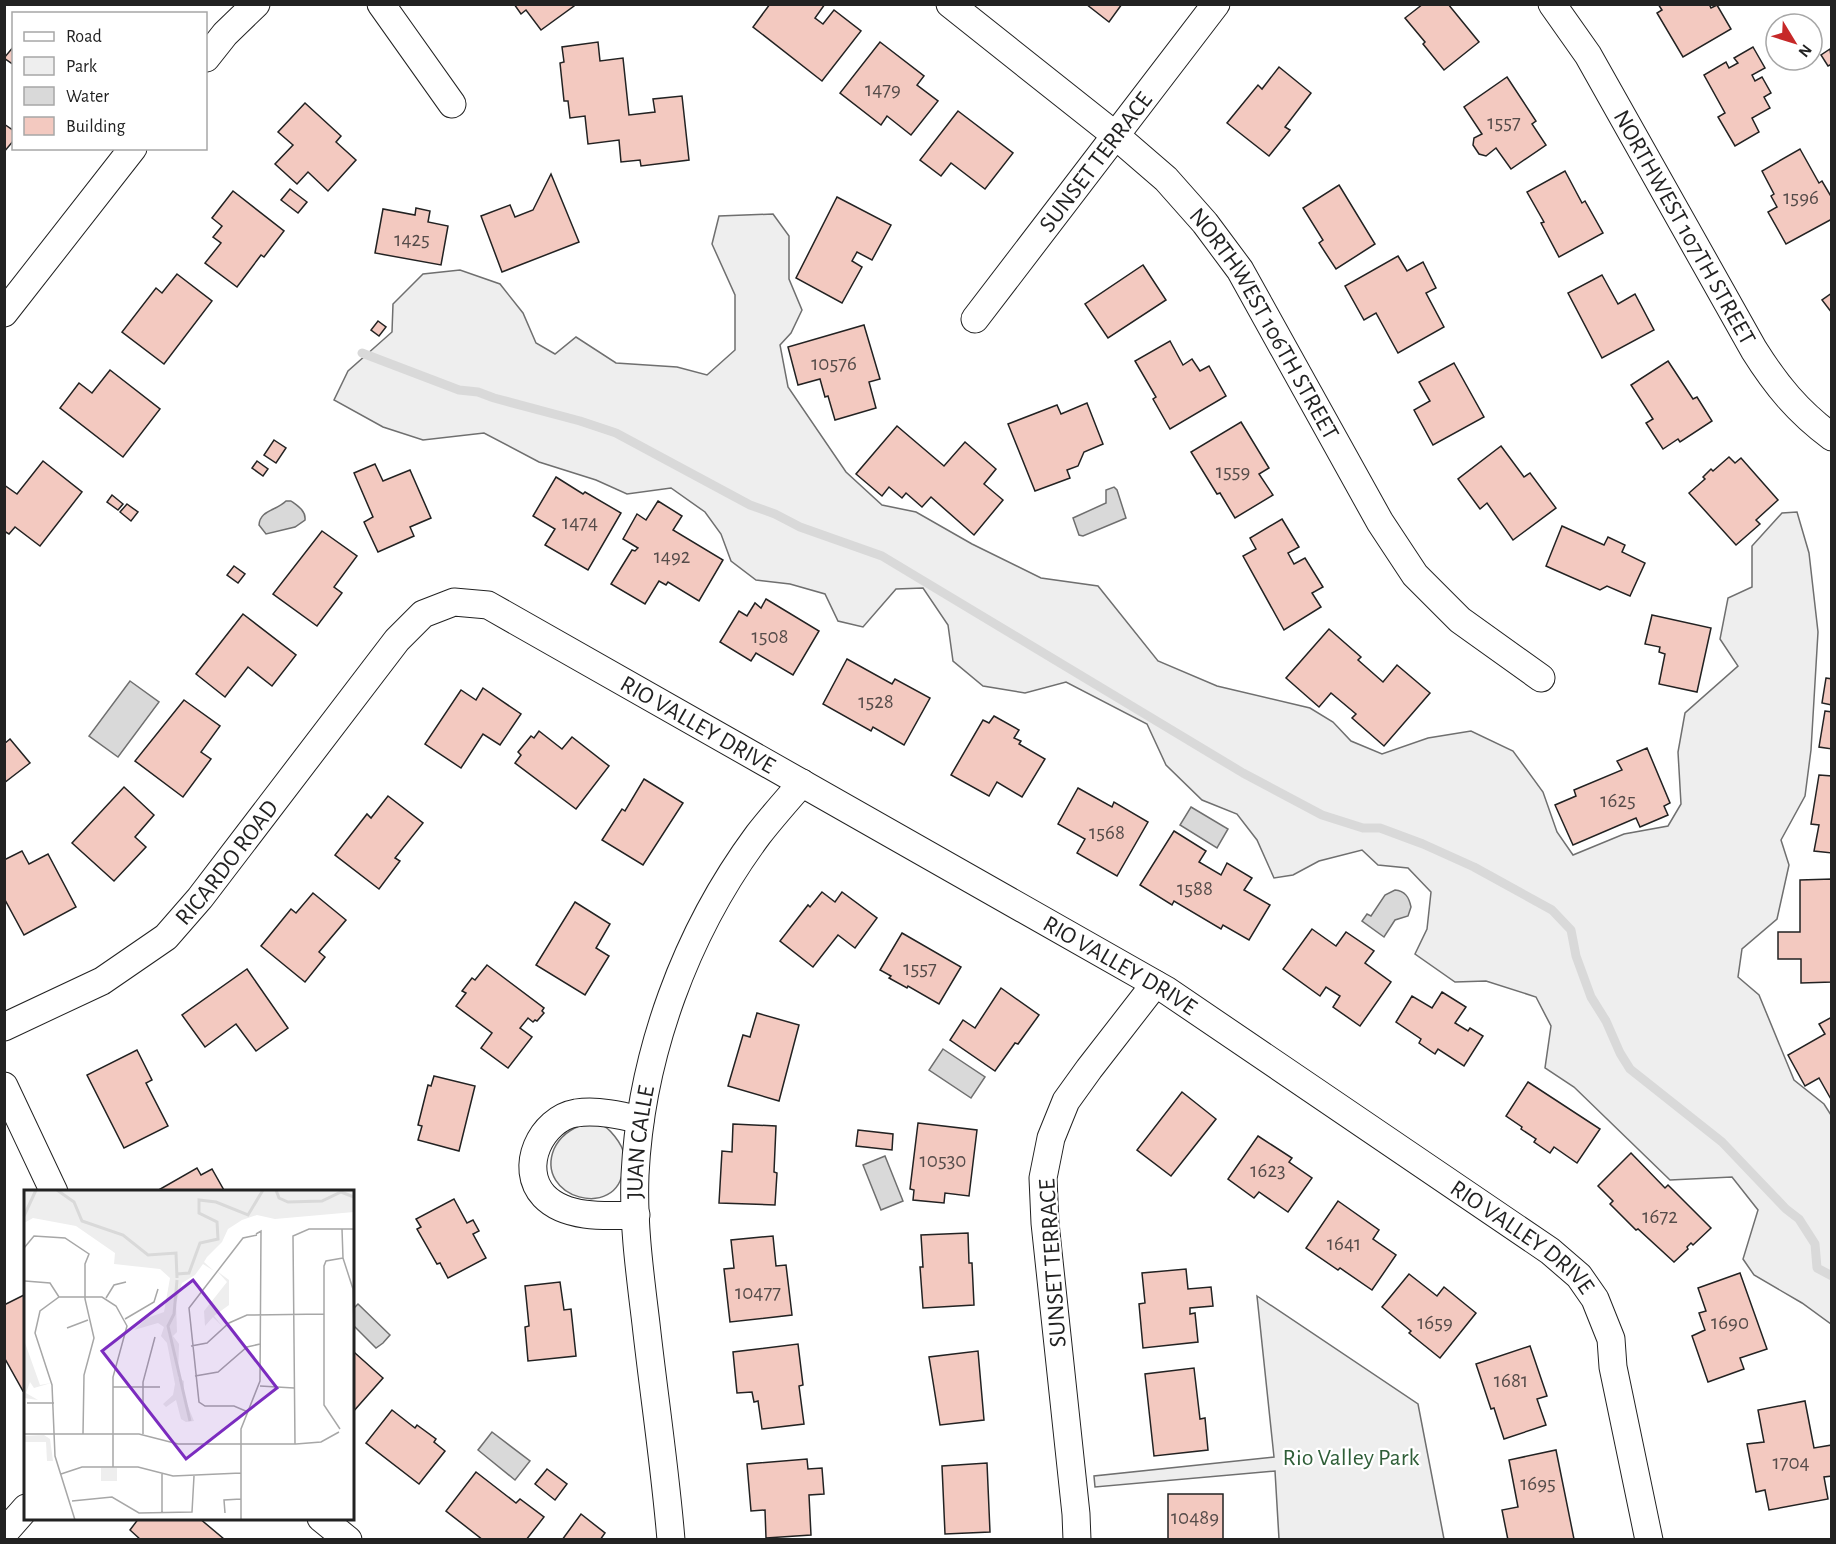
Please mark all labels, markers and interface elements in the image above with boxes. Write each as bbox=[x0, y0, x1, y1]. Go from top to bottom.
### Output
legend bbox=[12, 12, 207, 150]
north arrow bbox=[1764, 12, 1824, 72]
text: Road bbox=[66, 28, 102, 46]
text: N bbox=[1795, 41, 1815, 60]
text: Park bbox=[66, 58, 98, 76]
house number: 1479 bbox=[865, 79, 901, 100]
text: Water bbox=[66, 88, 109, 106]
street label: SUNSET TERRACE bbox=[1035, 88, 1157, 237]
street label: NORTHWEST 107TH STREET bbox=[1609, 106, 1760, 349]
house number: 1557 bbox=[1487, 112, 1521, 133]
text: Building bbox=[66, 118, 126, 136]
house number: 1596 bbox=[1783, 187, 1819, 208]
street label: NORTHWEST 106TH STREET bbox=[1185, 204, 1343, 444]
house number: 1425 bbox=[394, 229, 430, 250]
house number: 10576 bbox=[811, 353, 857, 374]
house number: 1559 bbox=[1216, 461, 1250, 482]
house number: 1474 bbox=[562, 512, 598, 533]
house number: 1492 bbox=[654, 546, 690, 567]
house number: 1508 bbox=[751, 626, 789, 647]
street label: RIO VALLEY DRIVE bbox=[616, 672, 779, 779]
house number: 1528 bbox=[858, 691, 894, 712]
house number: 1625 bbox=[1600, 790, 1636, 811]
street label: RICARDO ROAD bbox=[171, 796, 283, 930]
house number: 1568 bbox=[1089, 822, 1125, 843]
house number: 1588 bbox=[1177, 878, 1213, 899]
street label: RIO VALLEY DRIVE bbox=[1039, 912, 1201, 1021]
house number: 1557 bbox=[903, 958, 937, 979]
street label: JUAN CALLE bbox=[624, 1083, 659, 1199]
house number: 10530 bbox=[920, 1150, 966, 1171]
house number: 1623 bbox=[1250, 1160, 1286, 1181]
street label: RIO VALLEY DRIVE bbox=[1446, 1176, 1599, 1299]
street label: SUNSET TERRACE bbox=[1035, 1177, 1071, 1348]
inset map bbox=[24, 1190, 354, 1520]
house number: 1672 bbox=[1642, 1206, 1678, 1227]
house number: 1641 bbox=[1327, 1233, 1361, 1254]
house number: 10477 bbox=[735, 1282, 781, 1303]
house number: 1659 bbox=[1417, 1312, 1453, 1333]
house number: 1690 bbox=[1711, 1312, 1749, 1333]
house number: 1681 bbox=[1494, 1370, 1528, 1391]
park label: Rio Valley Park bbox=[1283, 1446, 1419, 1470]
house number: 1704 bbox=[1772, 1452, 1810, 1473]
house number: 1695 bbox=[1520, 1473, 1556, 1494]
house number: 10489 bbox=[1171, 1507, 1219, 1528]

